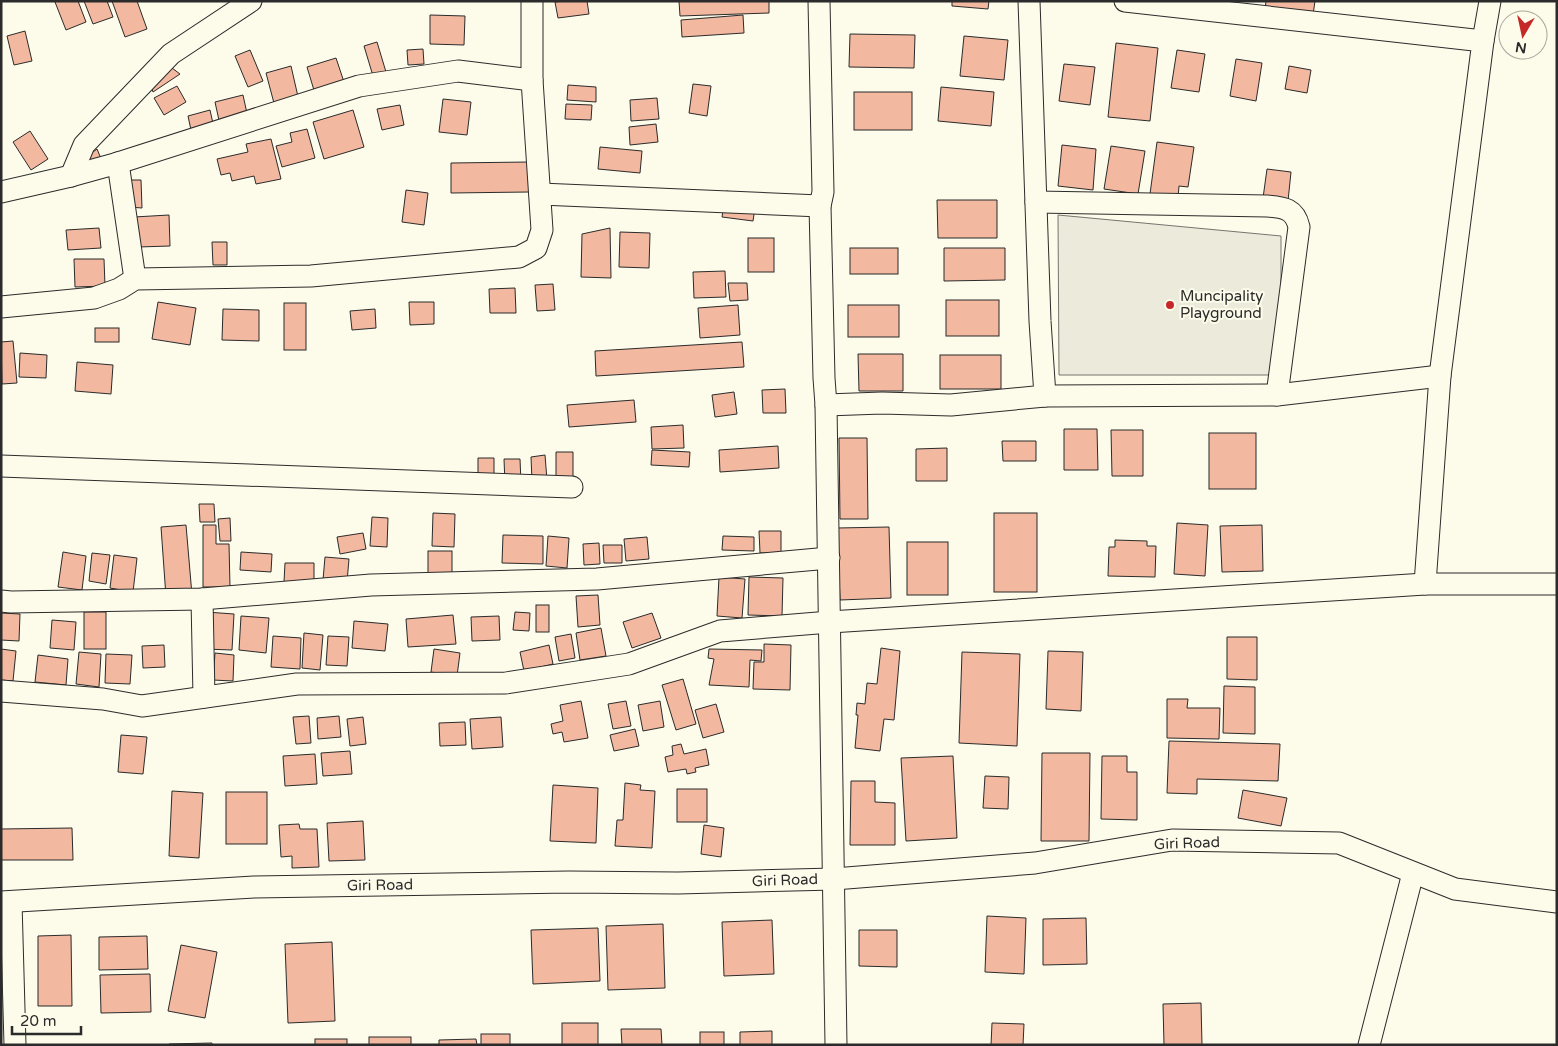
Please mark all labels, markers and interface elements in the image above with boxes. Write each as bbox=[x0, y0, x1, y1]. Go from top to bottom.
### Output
north arrow bbox=[1498, 10, 1548, 60]
text: N bbox=[1514, 38, 1528, 57]
place label: Muncipality Playground bbox=[1180, 287, 1263, 322]
marker: Muncipality Playground bbox=[1164, 299, 1176, 311]
street label: Giri Road bbox=[1154, 833, 1220, 853]
street label: Giri Road bbox=[752, 870, 818, 890]
street label: Giri Road bbox=[347, 875, 413, 895]
scale bar bbox=[12, 1004, 81, 1036]
text: 20 m bbox=[20, 1012, 57, 1030]

